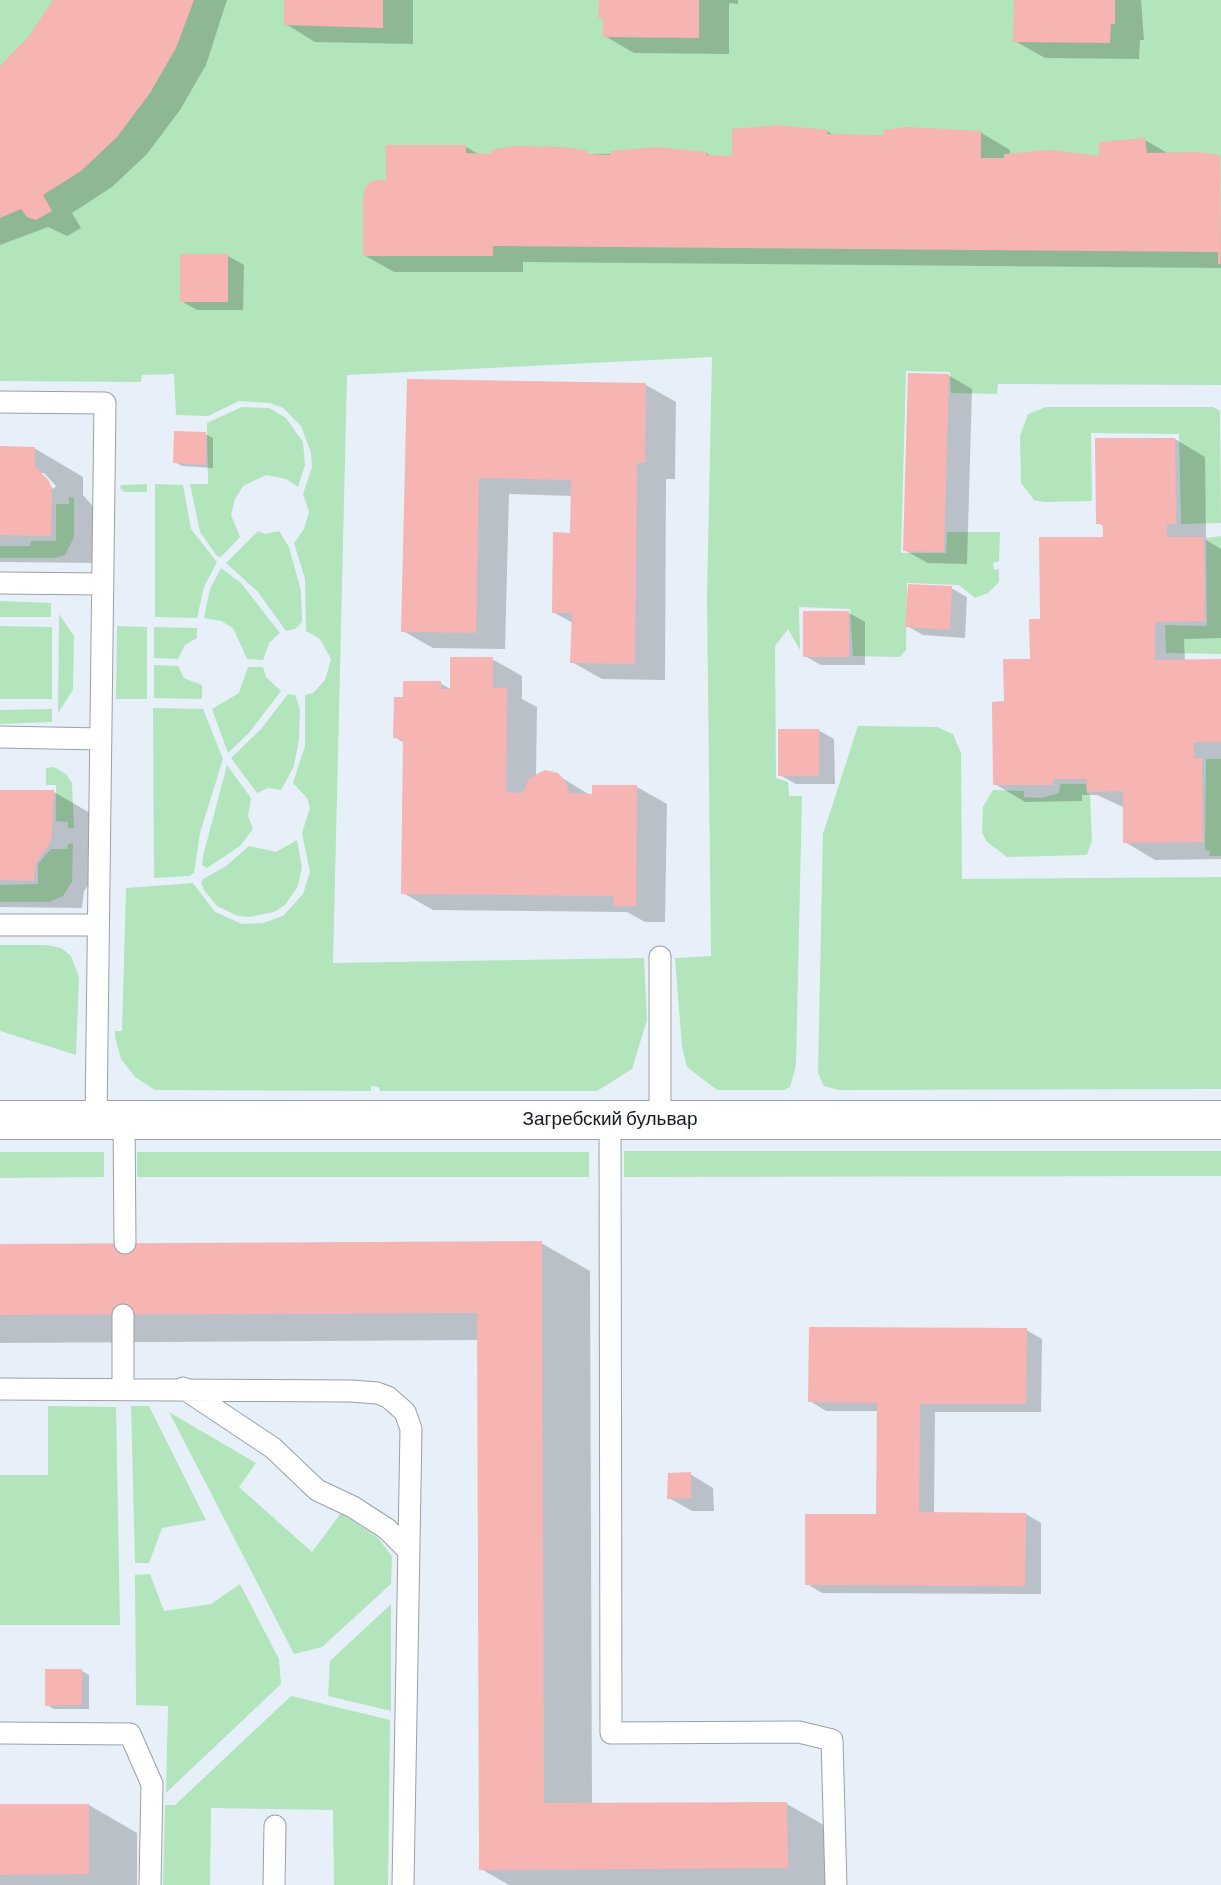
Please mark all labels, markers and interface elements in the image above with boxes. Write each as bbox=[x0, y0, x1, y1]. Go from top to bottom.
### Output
street label: Загребский бульвар bbox=[523, 1108, 697, 1130]

